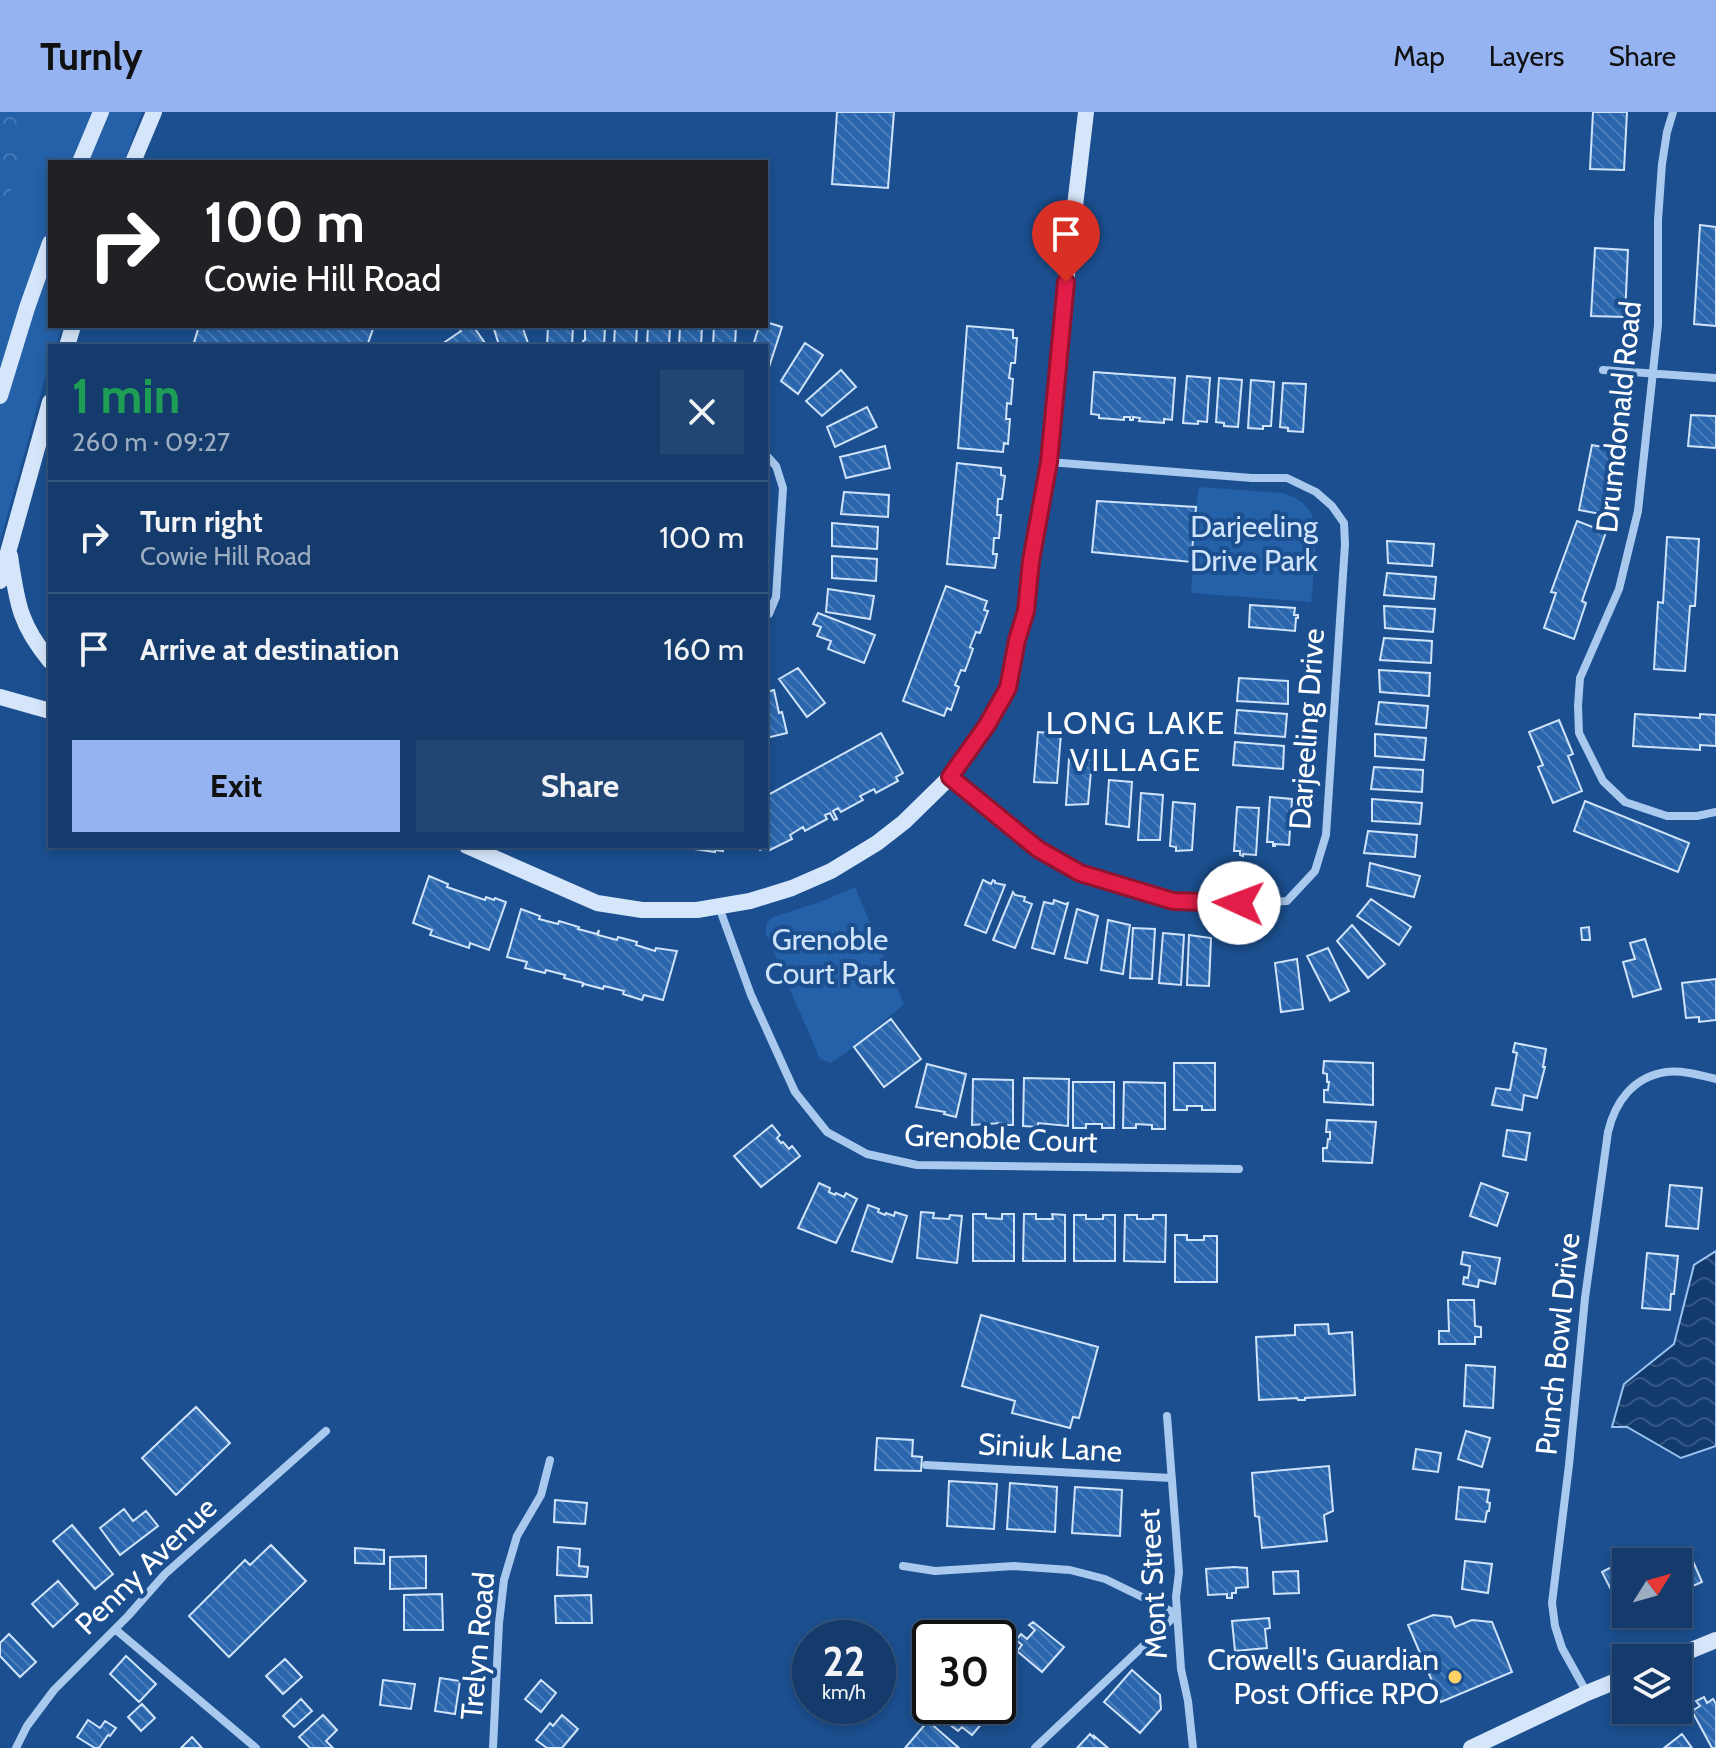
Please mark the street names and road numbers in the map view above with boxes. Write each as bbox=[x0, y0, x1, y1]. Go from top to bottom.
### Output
street label: Drumdonald Road bbox=[1588, 299, 1649, 535]
street label: Darjeeling Drive bbox=[1281, 627, 1332, 831]
street label: Grenoble Court bbox=[904, 1117, 1098, 1160]
street label: Punch Bowl Drive bbox=[1527, 1231, 1588, 1457]
street label: Siniuk Lane bbox=[977, 1425, 1123, 1470]
street label: Penny Avenue bbox=[67, 1489, 224, 1642]
street label: Mont Street bbox=[1130, 1508, 1175, 1660]
street label: Trelyn Road bbox=[453, 1570, 502, 1721]

